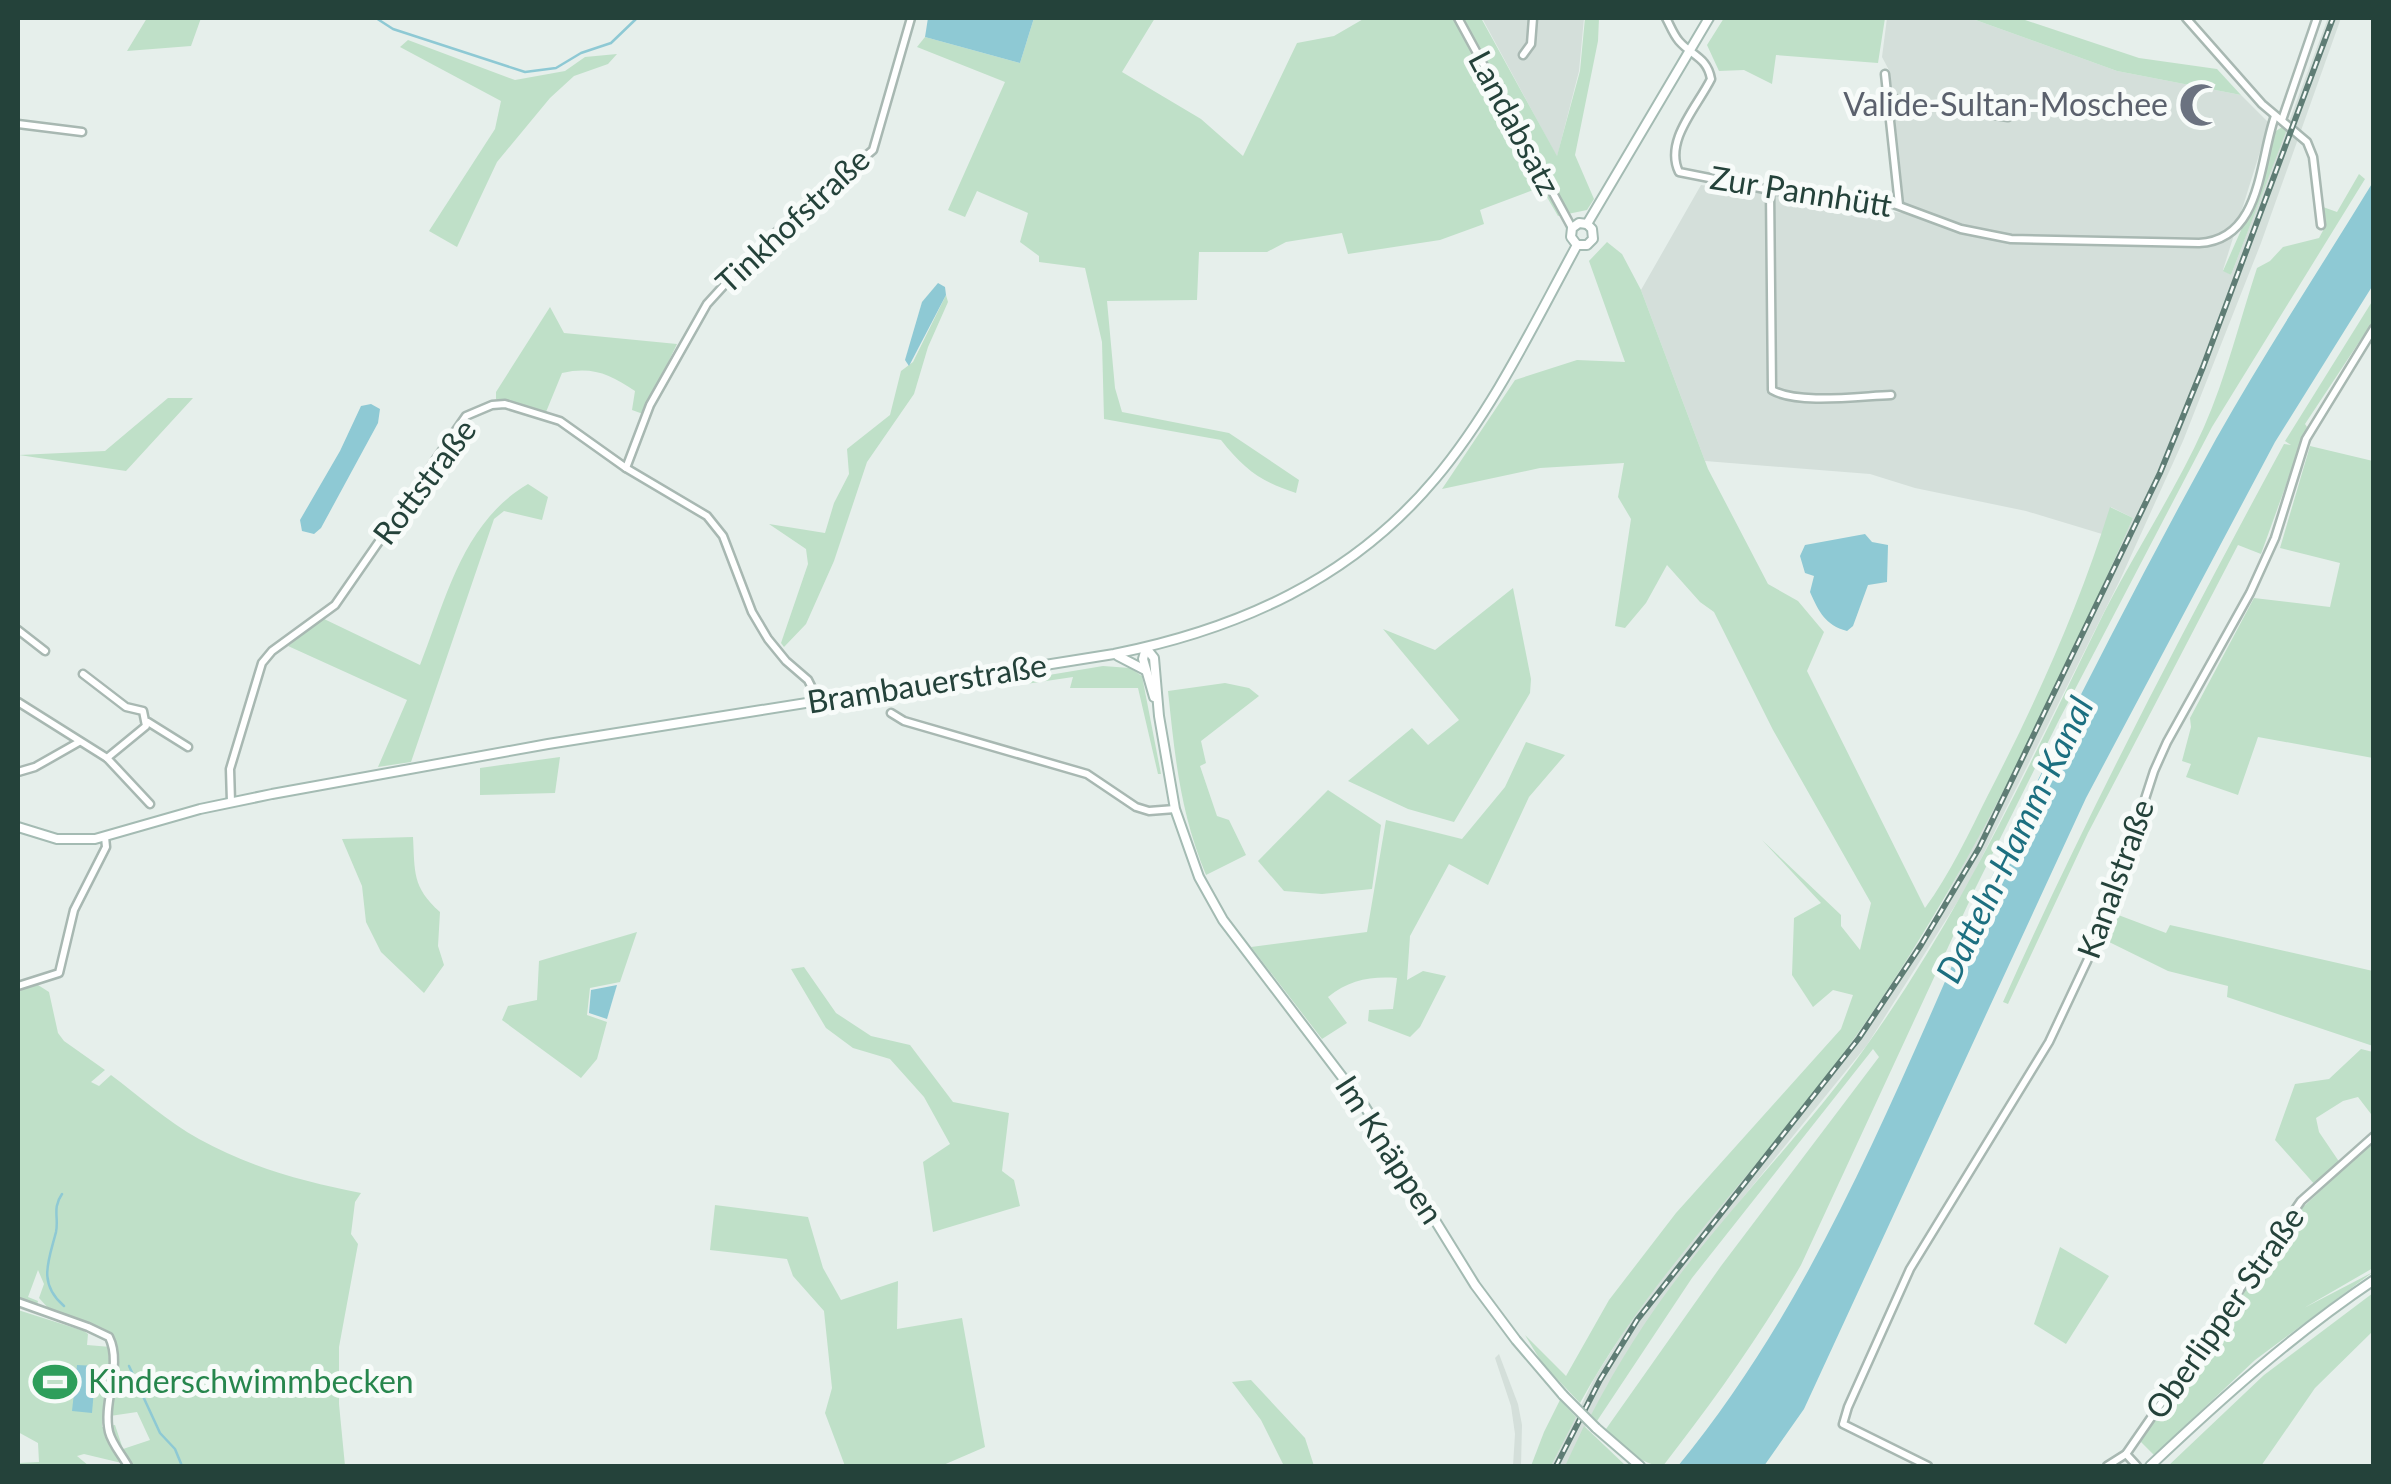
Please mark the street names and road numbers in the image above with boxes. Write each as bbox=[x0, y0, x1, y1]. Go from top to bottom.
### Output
street label: Landabsatz bbox=[1461, 44, 1569, 201]
street label: Tinkhofstraße bbox=[707, 139, 877, 301]
street label: Zur Pannhütt bbox=[1708, 157, 1895, 224]
street label: Rottstraße bbox=[364, 411, 484, 551]
street label: Brambauerstraße bbox=[804, 644, 1049, 721]
street label: Kanalstraße bbox=[2068, 794, 2161, 963]
street label: Im Knäppen bbox=[1328, 1068, 1453, 1231]
street label: Oberlipper Straße bbox=[2136, 1199, 2311, 1426]

